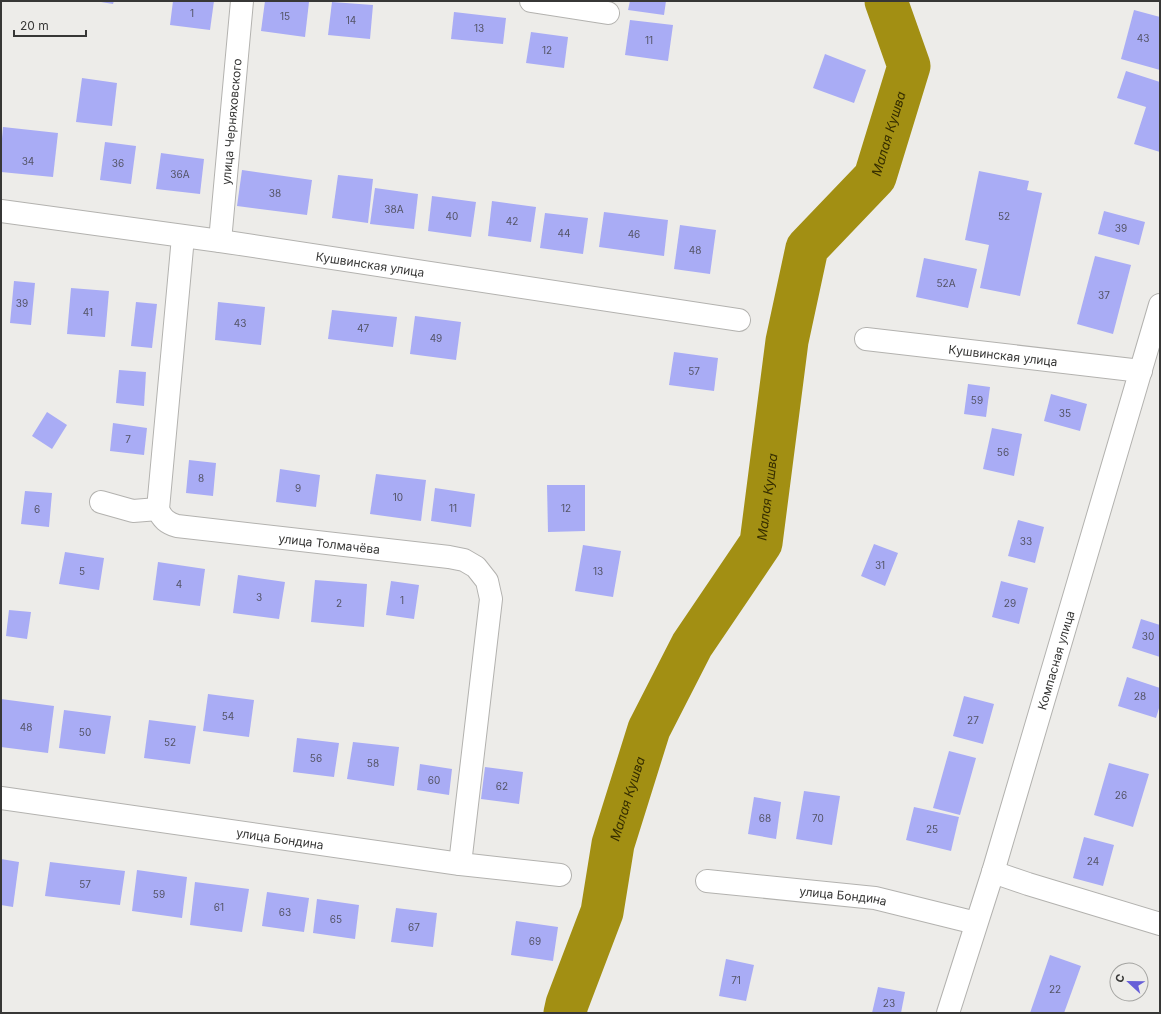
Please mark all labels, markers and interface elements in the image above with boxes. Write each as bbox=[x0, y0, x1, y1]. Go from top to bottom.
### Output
house number: 1 bbox=[190, 7, 194, 19]
house number: 15 bbox=[280, 10, 290, 22]
scale bar bbox=[14, 12, 86, 38]
house number: 14 bbox=[346, 14, 356, 26]
text: 20 m bbox=[20, 18, 49, 33]
house number: 13 bbox=[474, 22, 484, 34]
house number: 43 bbox=[1137, 32, 1149, 44]
house number: 11 bbox=[645, 34, 653, 46]
house number: 12 bbox=[542, 44, 552, 56]
street label: улица Черняховского bbox=[218, 58, 244, 185]
water label: Малая Кушва bbox=[868, 89, 909, 178]
house number: 34 bbox=[22, 155, 34, 167]
house number: 36 bbox=[112, 157, 124, 169]
house number: 36А bbox=[170, 168, 190, 180]
house number: 38 bbox=[269, 187, 281, 199]
house number: 38А bbox=[384, 203, 404, 215]
house number: 40 bbox=[446, 210, 458, 222]
house number: 52 bbox=[998, 210, 1010, 222]
house number: 42 bbox=[506, 215, 518, 227]
house number: 39 bbox=[1115, 222, 1127, 234]
house number: 44 bbox=[558, 227, 570, 239]
house number: 46 bbox=[628, 228, 640, 240]
house number: 48 bbox=[689, 244, 701, 256]
street label: Кушвинская улица bbox=[315, 248, 425, 280]
house number: 52А bbox=[936, 277, 956, 289]
house number: 37 bbox=[1098, 289, 1110, 301]
house number: 39 bbox=[16, 297, 28, 309]
house number: 41 bbox=[83, 306, 93, 318]
house number: 43 bbox=[234, 317, 246, 329]
house number: 47 bbox=[357, 322, 369, 334]
house number: 49 bbox=[430, 332, 442, 344]
street label: Кушвинская улица bbox=[948, 341, 1058, 369]
house number: 57 bbox=[688, 365, 700, 377]
house number: 59 bbox=[971, 394, 983, 406]
house number: 35 bbox=[1059, 407, 1071, 419]
house number: 7 bbox=[125, 433, 131, 445]
house number: 56 bbox=[997, 446, 1009, 458]
water label: Малая Кушва bbox=[753, 452, 780, 541]
house number: 8 bbox=[198, 472, 204, 484]
house number: 9 bbox=[295, 482, 301, 494]
house number: 10 bbox=[393, 491, 403, 503]
house number: 11 bbox=[449, 502, 457, 514]
house number: 12 bbox=[561, 502, 571, 514]
house number: 6 bbox=[34, 503, 40, 515]
street label: улица Толмачёва bbox=[278, 530, 381, 557]
house number: 33 bbox=[1020, 535, 1032, 547]
house number: 31 bbox=[875, 559, 885, 571]
house number: 5 bbox=[79, 565, 85, 577]
house number: 13 bbox=[593, 565, 603, 577]
house number: 4 bbox=[176, 578, 182, 590]
house number: 3 bbox=[256, 591, 262, 603]
house number: 1 bbox=[400, 594, 404, 606]
house number: 2 bbox=[336, 597, 342, 609]
house number: 29 bbox=[1004, 597, 1016, 609]
street label: Компасная улица bbox=[1034, 609, 1077, 711]
house number: 30 bbox=[1142, 630, 1154, 642]
house number: 28 bbox=[1134, 690, 1146, 702]
house number: 54 bbox=[222, 710, 234, 722]
house number: 27 bbox=[967, 714, 979, 726]
house number: 48 bbox=[20, 721, 32, 733]
house number: 50 bbox=[79, 726, 91, 738]
house number: 52 bbox=[164, 736, 176, 748]
house number: 56 bbox=[310, 752, 322, 764]
water label: Малая Кушва bbox=[606, 754, 648, 843]
house number: 58 bbox=[367, 757, 379, 769]
house number: 60 bbox=[428, 774, 440, 786]
house number: 62 bbox=[496, 780, 508, 792]
house number: 26 bbox=[1115, 789, 1127, 801]
house number: 68 bbox=[759, 812, 771, 824]
house number: 70 bbox=[812, 812, 824, 824]
house number: 25 bbox=[926, 823, 938, 835]
street label: улица Бондина bbox=[235, 824, 325, 852]
house number: 24 bbox=[1087, 855, 1099, 867]
house number: 57 bbox=[79, 878, 91, 890]
street label: улица Бондина bbox=[799, 883, 889, 908]
house number: 59 bbox=[153, 888, 165, 900]
house number: 61 bbox=[214, 901, 224, 913]
house number: 63 bbox=[279, 906, 291, 918]
house number: 65 bbox=[330, 913, 342, 925]
house number: 67 bbox=[408, 921, 420, 933]
house number: 69 bbox=[529, 935, 541, 947]
north arrow bbox=[1109, 962, 1149, 1002]
text: С bbox=[1112, 972, 1128, 985]
house number: 71 bbox=[731, 974, 741, 986]
house number: 22 bbox=[1049, 983, 1061, 995]
house number: 23 bbox=[883, 997, 895, 1009]

